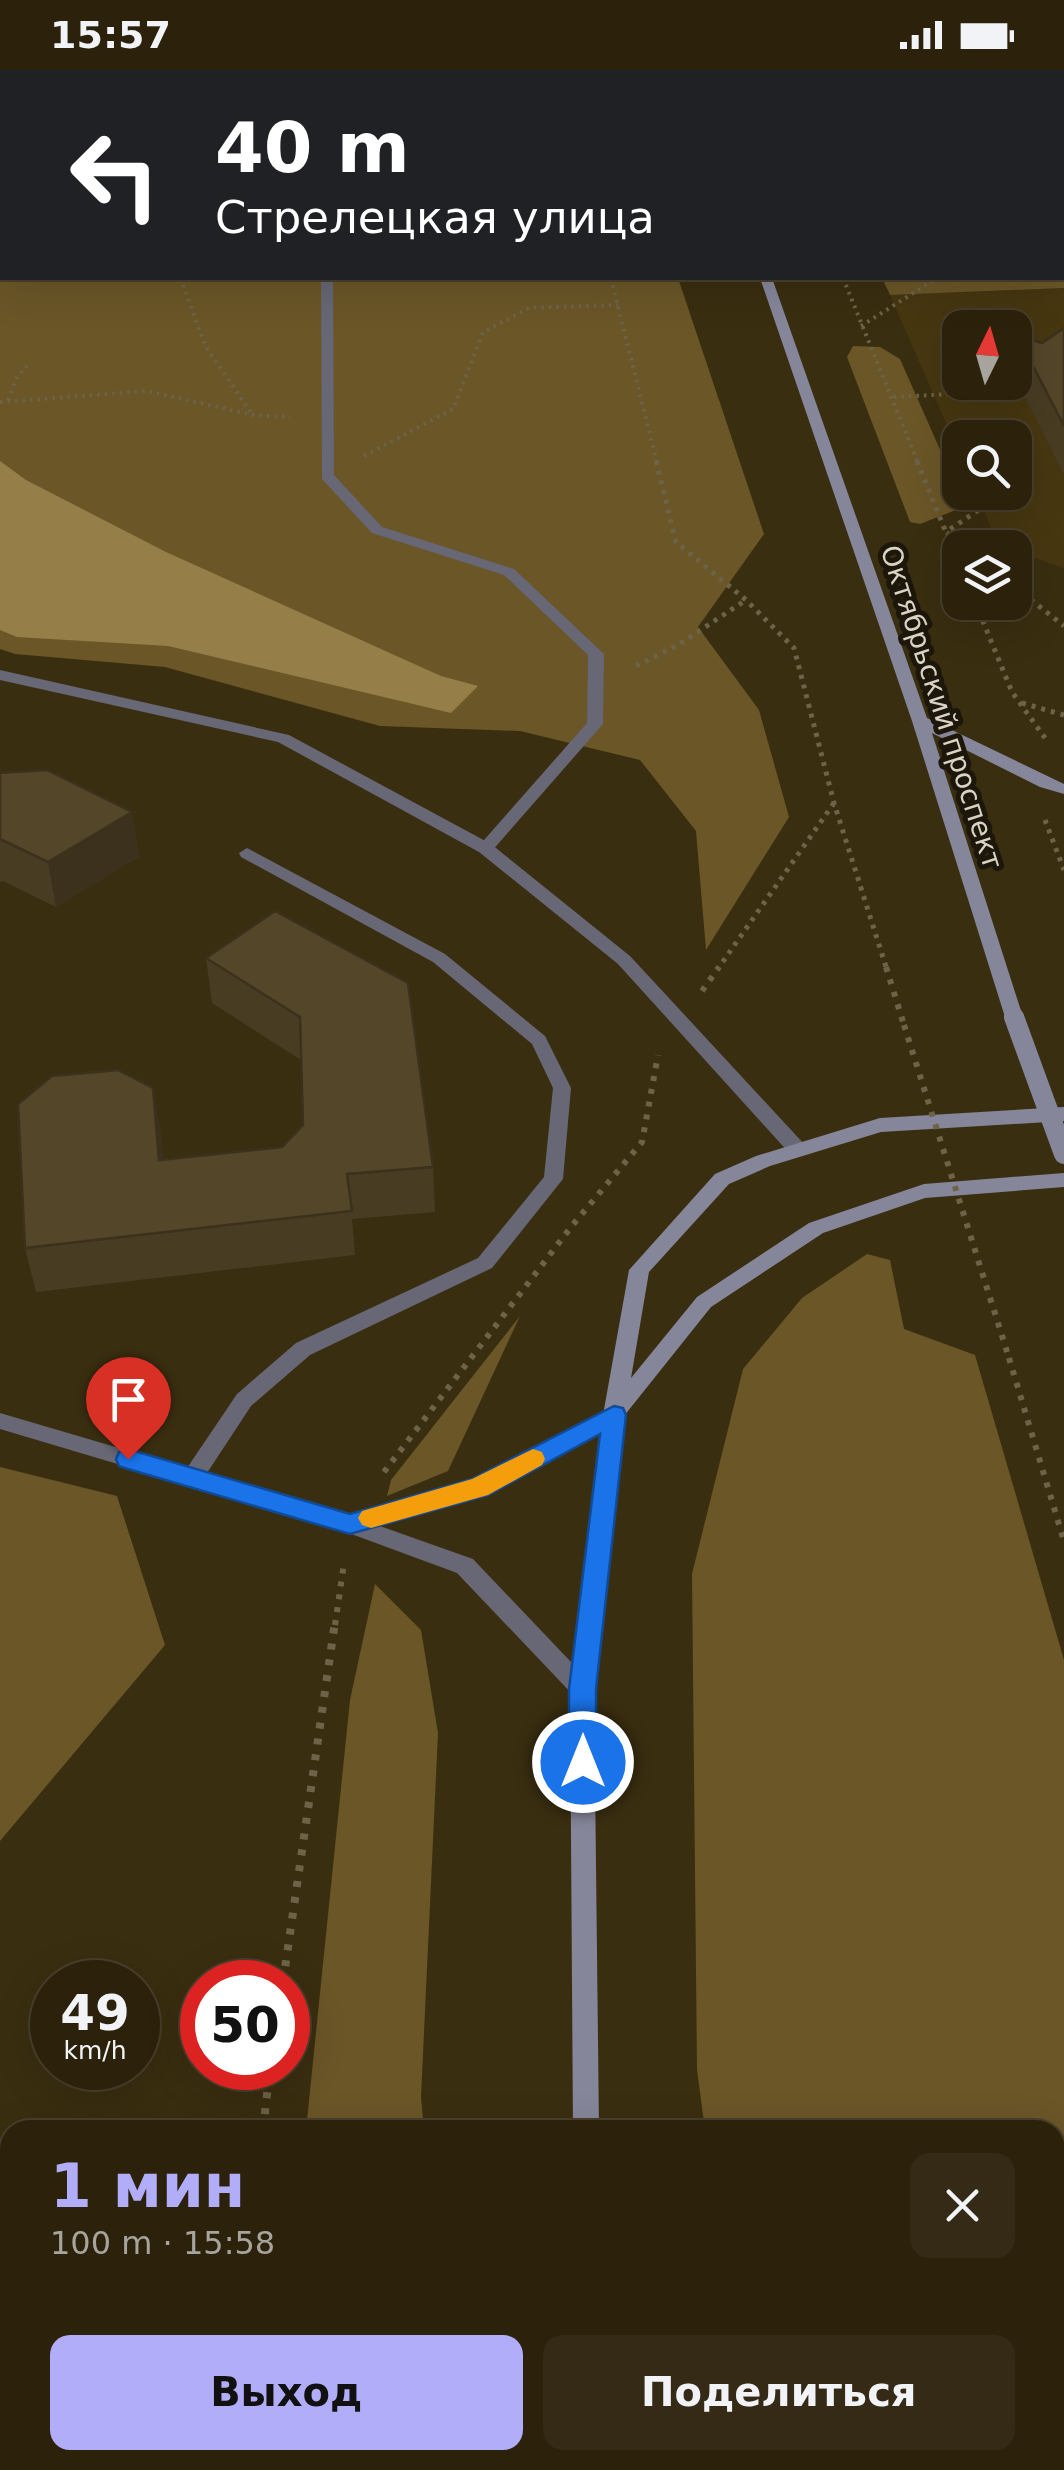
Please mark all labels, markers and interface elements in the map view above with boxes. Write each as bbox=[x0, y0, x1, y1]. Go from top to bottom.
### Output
text: 15:57 bbox=[50, 13, 171, 57]
text: 40 m bbox=[215, 107, 410, 189]
icon: left bbox=[50, 110, 180, 240]
text: Стрелецкая улица bbox=[215, 191, 655, 244]
north arrow bbox=[942, 310, 1032, 400]
map controls bbox=[942, 310, 1032, 620]
button: search bbox=[942, 420, 1032, 510]
button: layers bbox=[942, 530, 1032, 620]
street label: Октябрьский проспект bbox=[874, 541, 1010, 873]
pin bbox=[86, 1357, 171, 1460]
icon: arrive bbox=[101, 1372, 156, 1427]
position arrow bbox=[531, 1710, 635, 1814]
speed limit sign: 50 bbox=[180, 1960, 310, 2090]
text: 49 bbox=[60, 1984, 130, 2042]
text: km/h bbox=[63, 2036, 127, 2065]
text: 1 мин bbox=[50, 2151, 245, 2221]
button: close bbox=[910, 2153, 1015, 2258]
text: 100 m · 15:58 bbox=[50, 2224, 275, 2262]
button: Выход bbox=[50, 2335, 523, 2450]
button: Поделиться bbox=[543, 2335, 1015, 2450]

